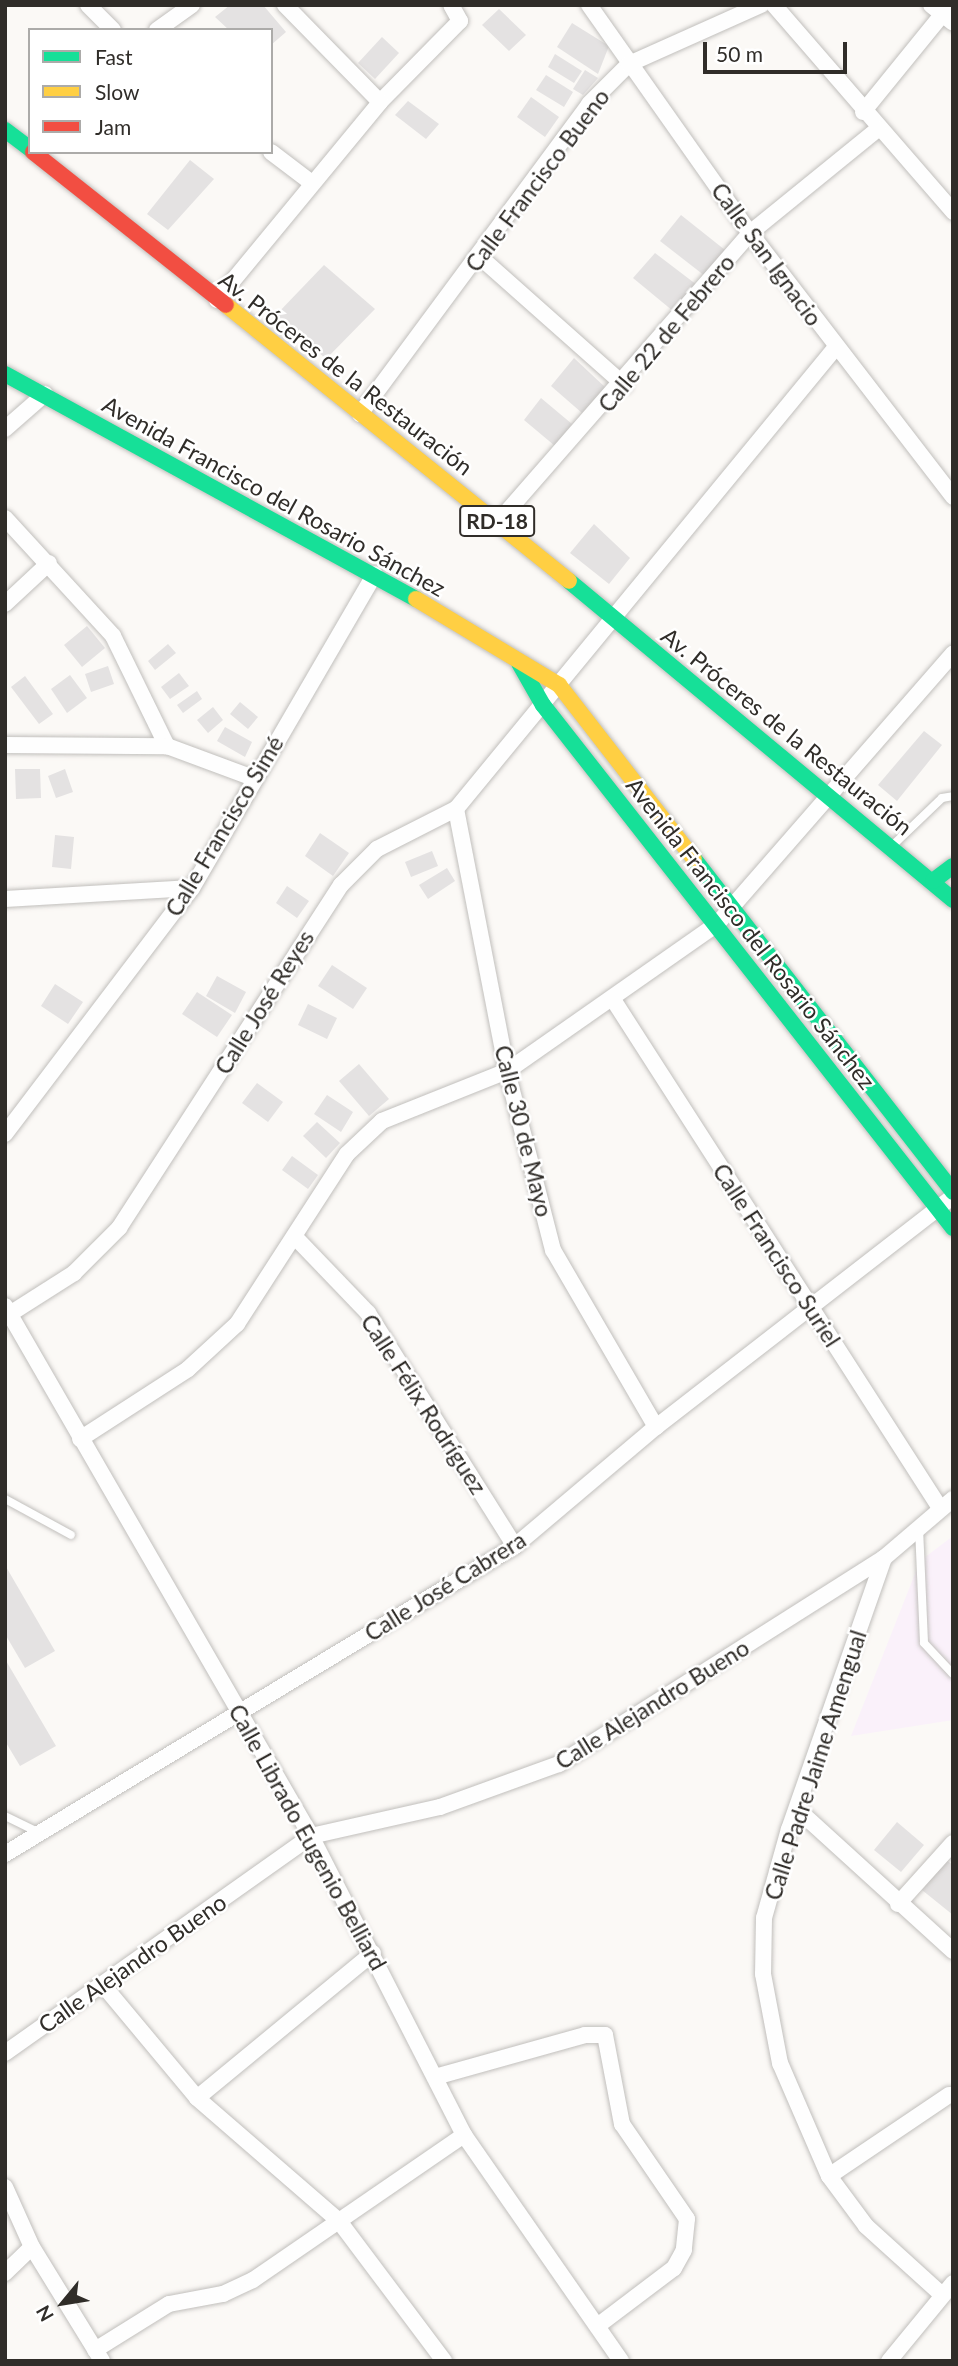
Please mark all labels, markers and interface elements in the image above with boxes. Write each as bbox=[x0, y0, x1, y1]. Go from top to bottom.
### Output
legend bbox=[28, 28, 273, 154]
scale bar bbox=[706, 28, 850, 72]
text: 50 m bbox=[716, 41, 763, 66]
text: Fast bbox=[95, 44, 132, 69]
text: Slow bbox=[95, 79, 139, 104]
street label: Calle Francisco Bueno bbox=[459, 83, 615, 277]
text: Jam bbox=[95, 114, 131, 139]
street label: Calle San Ignacio bbox=[706, 177, 828, 331]
street label: Calle 22 de Febrero bbox=[592, 249, 740, 417]
street label: Av. Próceres de la Restauración bbox=[214, 265, 478, 481]
street label: Avenida Francisco del Rosario Sánchez bbox=[98, 390, 450, 602]
road number: RD-18 bbox=[458, 504, 536, 538]
street label: Av. Próceres de la Restauración bbox=[656, 621, 918, 841]
street label: Calle Francisco Simé bbox=[159, 731, 289, 921]
street label: Avenida Francisco del Rosario Sánchez bbox=[621, 772, 881, 1094]
street label: Calle José Reyes bbox=[209, 925, 319, 1079]
street label: Calle 30 de Mayo bbox=[489, 1042, 559, 1220]
street label: Calle Francisco Suriel bbox=[707, 1158, 847, 1352]
street label: Calle Félix Rodríguez bbox=[356, 1309, 492, 1499]
street label: Calle José Cabrera bbox=[359, 1525, 531, 1647]
street label: Calle Padre Jaime Amengual bbox=[758, 1626, 872, 1904]
street label: Calle Alejandro Bueno bbox=[550, 1633, 754, 1775]
street label: Calle Librado Eugenio Belliard bbox=[223, 1699, 393, 1975]
street label: Calle Alejandro Bueno bbox=[32, 1888, 232, 2038]
north arrow bbox=[28, 2268, 98, 2338]
text: N bbox=[31, 2302, 58, 2326]

